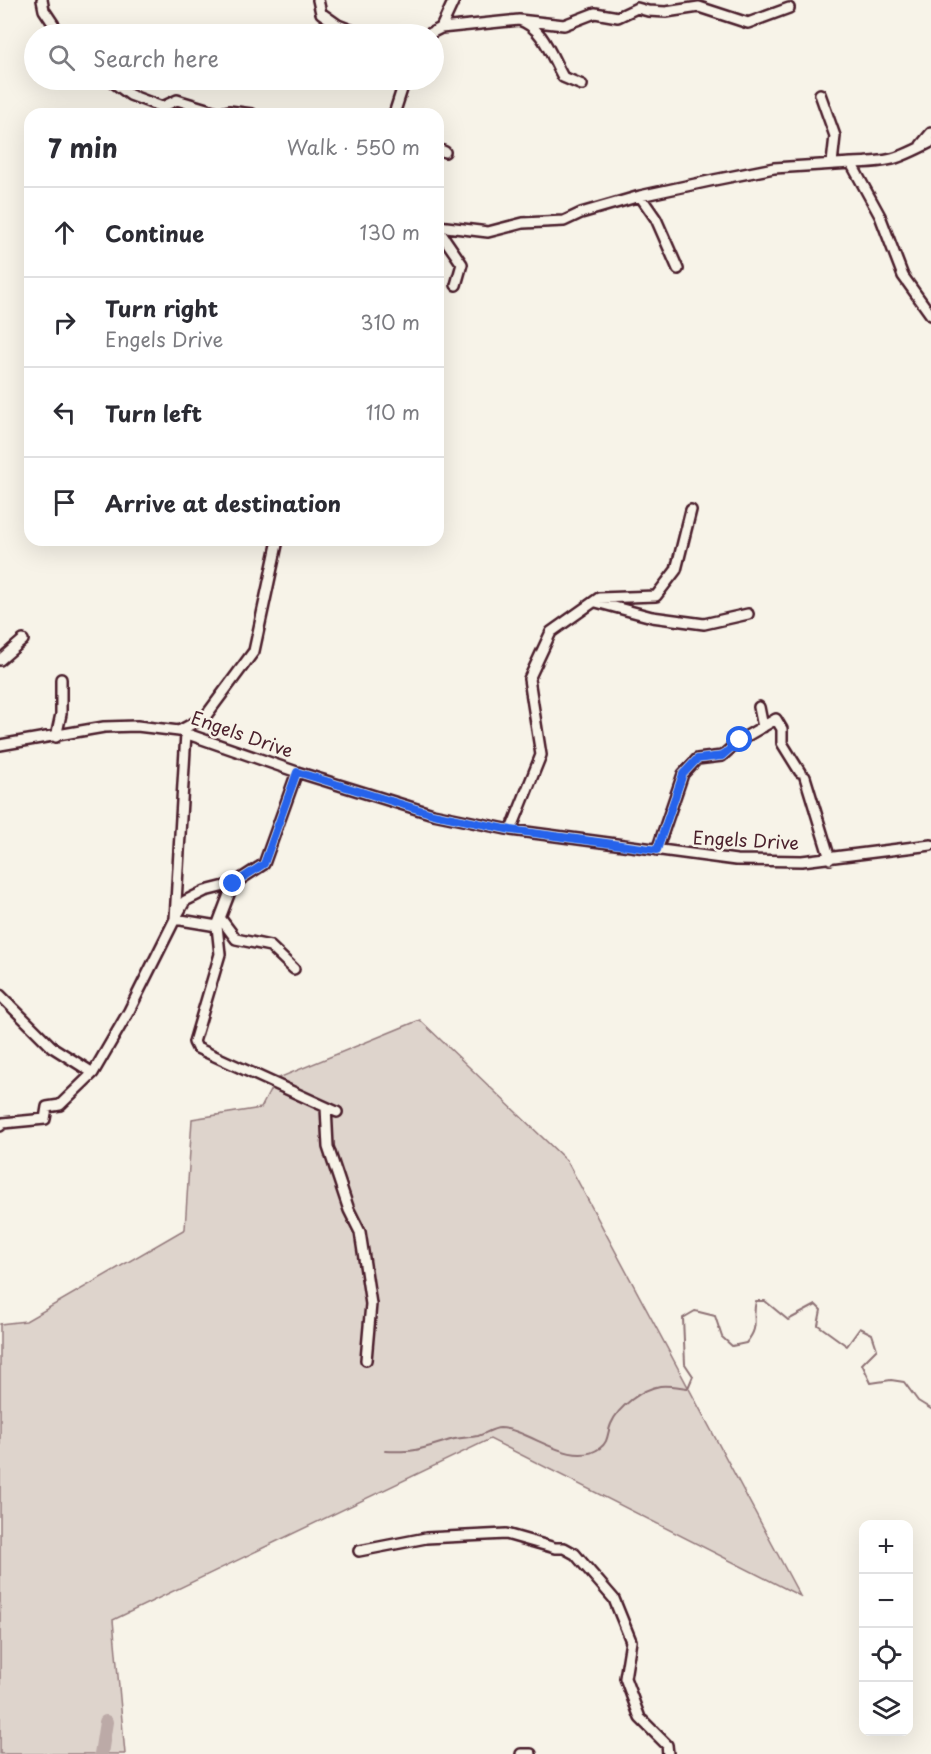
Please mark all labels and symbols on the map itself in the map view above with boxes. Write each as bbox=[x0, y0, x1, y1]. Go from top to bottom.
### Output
street label: Engels Drive bbox=[188, 703, 297, 764]
route start bbox=[726, 726, 752, 752]
street label: Engels Drive bbox=[692, 823, 800, 856]
route end bbox=[219, 870, 245, 896]

